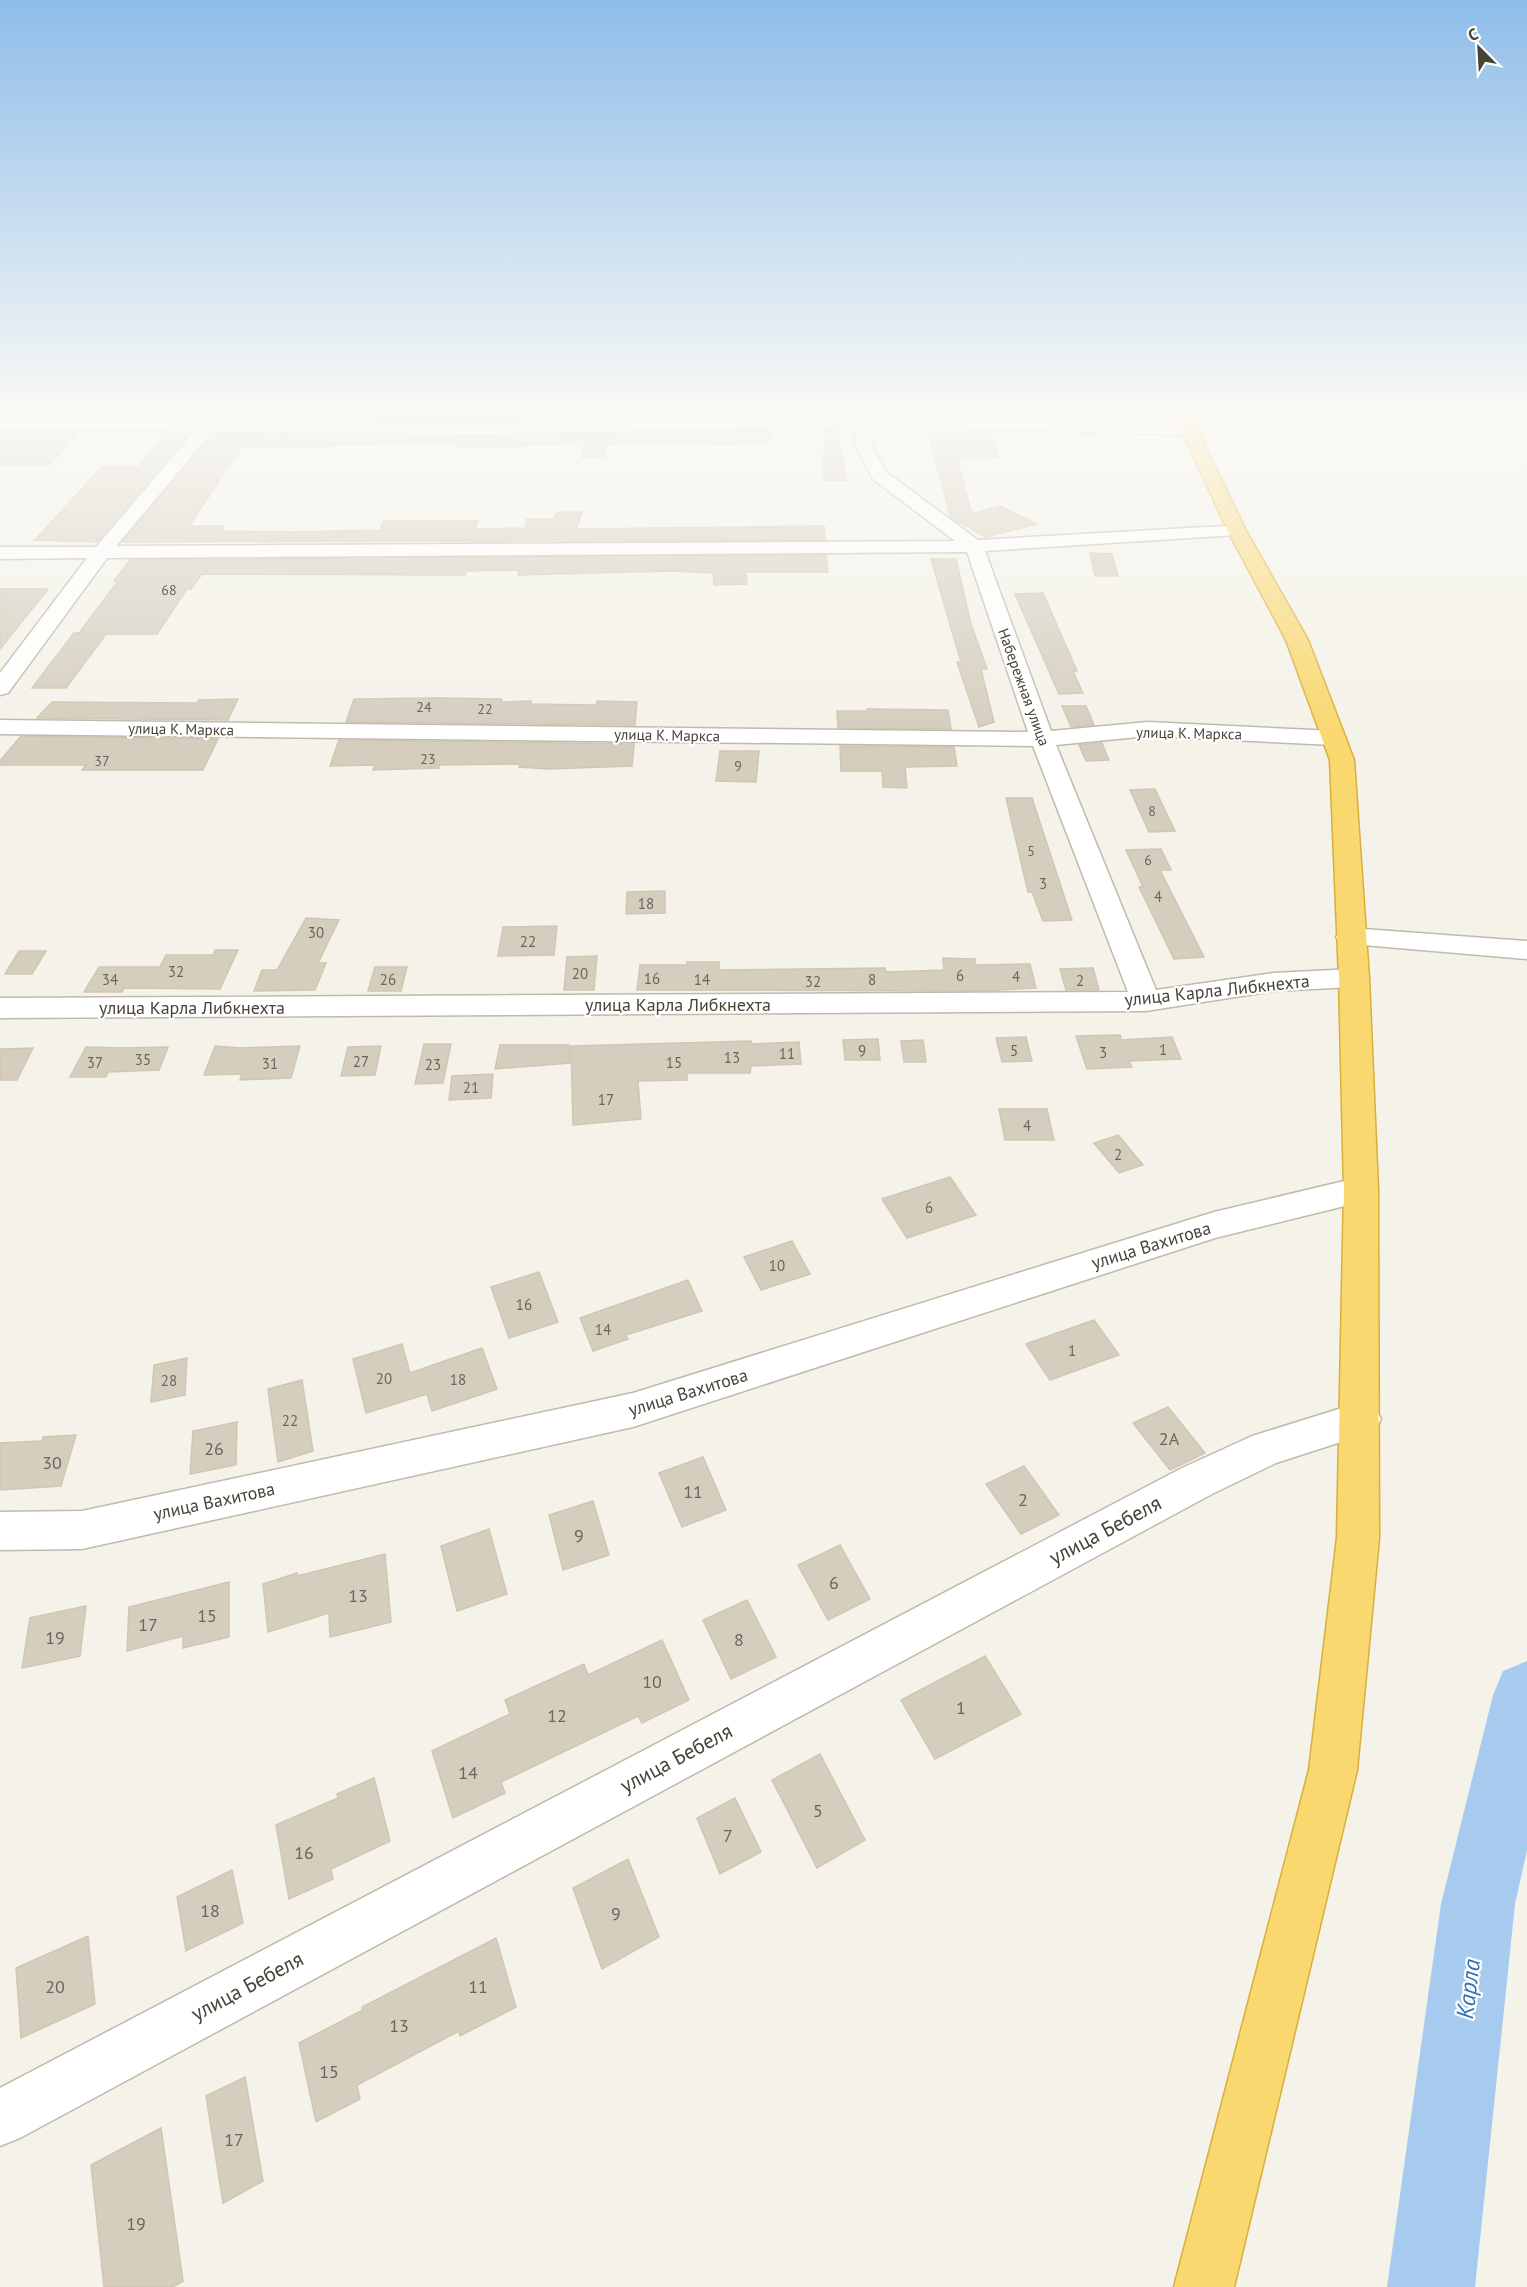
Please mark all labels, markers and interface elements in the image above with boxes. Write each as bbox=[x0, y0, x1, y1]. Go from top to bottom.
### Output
north arrow bbox=[1449, 18, 1509, 78]
text: С bbox=[1465, 23, 1481, 45]
house number: 68 bbox=[161, 581, 177, 599]
street label: Набережная улица bbox=[994, 626, 1054, 748]
house number: 24 bbox=[416, 698, 432, 716]
house number: 22 bbox=[477, 700, 493, 718]
street label: улица К. Маркса bbox=[128, 719, 234, 739]
street label: улица К. Маркса bbox=[1136, 723, 1242, 743]
street label: улица К. Маркса bbox=[614, 725, 720, 745]
house number: 23 bbox=[420, 750, 436, 768]
house number: 37 bbox=[94, 752, 110, 770]
house number: 9 bbox=[734, 757, 742, 775]
house number: 8 bbox=[1148, 802, 1156, 820]
house number: 5 bbox=[1027, 842, 1035, 860]
house number: 6 bbox=[1144, 851, 1152, 869]
house number: 3 bbox=[1039, 874, 1047, 893]
house number: 4 bbox=[1154, 887, 1162, 906]
house number: 18 bbox=[638, 894, 654, 913]
house number: 30 bbox=[308, 923, 324, 942]
house number: 22 bbox=[520, 932, 536, 951]
house number: 32 bbox=[168, 962, 184, 981]
house number: 20 bbox=[572, 964, 588, 983]
house number: 6 bbox=[956, 966, 964, 985]
house number: 4 bbox=[1012, 967, 1020, 986]
house number: 16 bbox=[644, 969, 660, 988]
street label: улица Карла Либкнехта bbox=[1123, 969, 1311, 1011]
house number: 34 bbox=[102, 970, 118, 989]
house number: 26 bbox=[380, 970, 396, 989]
house number: 14 bbox=[694, 970, 710, 989]
house number: 8 bbox=[868, 970, 876, 989]
house number: 2 bbox=[1076, 971, 1084, 990]
house number: 32 bbox=[805, 972, 821, 991]
street label: улица Карла Либкнехта bbox=[585, 993, 771, 1016]
street label: улица Карла Либкнехта bbox=[99, 996, 285, 1019]
house number: 1 bbox=[1159, 1040, 1167, 1059]
house number: 9 bbox=[858, 1041, 866, 1060]
house number: 5 bbox=[1010, 1041, 1018, 1060]
house number: 3 bbox=[1099, 1043, 1107, 1062]
house number: 11 bbox=[779, 1044, 795, 1063]
house number: 13 bbox=[724, 1048, 740, 1067]
house number: 35 bbox=[135, 1050, 151, 1069]
house number: 27 bbox=[353, 1052, 369, 1071]
house number: 37 bbox=[87, 1053, 103, 1072]
house number: 15 bbox=[666, 1053, 682, 1072]
house number: 31 bbox=[262, 1054, 278, 1073]
house number: 23 bbox=[425, 1055, 441, 1074]
house number: 21 bbox=[463, 1078, 479, 1097]
house number: 17 bbox=[598, 1090, 614, 1109]
house number: 4 bbox=[1023, 1116, 1031, 1135]
house number: 2 bbox=[1114, 1145, 1122, 1164]
house number: 6 bbox=[925, 1198, 933, 1217]
street label: улица Вахитова bbox=[1089, 1216, 1213, 1274]
house number: 10 bbox=[769, 1256, 785, 1275]
house number: 16 bbox=[516, 1295, 532, 1314]
house number: 14 bbox=[595, 1320, 611, 1339]
house number: 1 bbox=[1068, 1341, 1076, 1360]
street label: улица Вахитова bbox=[626, 1363, 750, 1421]
house number: 20 bbox=[376, 1369, 392, 1388]
house number: 18 bbox=[450, 1370, 466, 1389]
house number: 28 bbox=[161, 1371, 177, 1390]
house number: 22 bbox=[282, 1411, 298, 1430]
house number: 2А bbox=[1159, 1427, 1180, 1450]
house number: 26 bbox=[204, 1437, 224, 1460]
house number: 30 bbox=[42, 1451, 62, 1474]
street label: улица Вахитова bbox=[151, 1477, 277, 1525]
house number: 11 bbox=[683, 1480, 703, 1503]
house number: 2 bbox=[1018, 1488, 1028, 1511]
street label: улица Бебеля bbox=[1044, 1489, 1166, 1571]
house number: 9 bbox=[574, 1524, 584, 1547]
house number: 6 bbox=[829, 1571, 839, 1594]
house number: 13 bbox=[348, 1584, 368, 1607]
house number: 15 bbox=[197, 1604, 217, 1627]
house number: 17 bbox=[138, 1613, 158, 1636]
house number: 19 bbox=[45, 1626, 65, 1649]
house number: 8 bbox=[734, 1628, 744, 1651]
house number: 10 bbox=[642, 1670, 662, 1693]
house number: 1 bbox=[956, 1696, 966, 1719]
house number: 12 bbox=[547, 1704, 567, 1727]
street label: улица Бебеля bbox=[615, 1717, 737, 1799]
house number: 14 bbox=[458, 1761, 478, 1784]
house number: 5 bbox=[813, 1799, 823, 1822]
house number: 7 bbox=[723, 1824, 733, 1847]
house number: 16 bbox=[294, 1841, 314, 1864]
house number: 18 bbox=[200, 1899, 220, 1922]
house number: 9 bbox=[611, 1902, 621, 1925]
street label: улица Бебеля bbox=[186, 1945, 308, 2027]
water label: Карла bbox=[1449, 1957, 1487, 2021]
house number: 20 bbox=[45, 1975, 65, 1998]
house number: 11 bbox=[468, 1975, 488, 1998]
house number: 13 bbox=[389, 2014, 409, 2037]
house number: 15 bbox=[319, 2060, 339, 2083]
house number: 17 bbox=[224, 2128, 244, 2151]
house number: 19 bbox=[126, 2212, 146, 2235]

